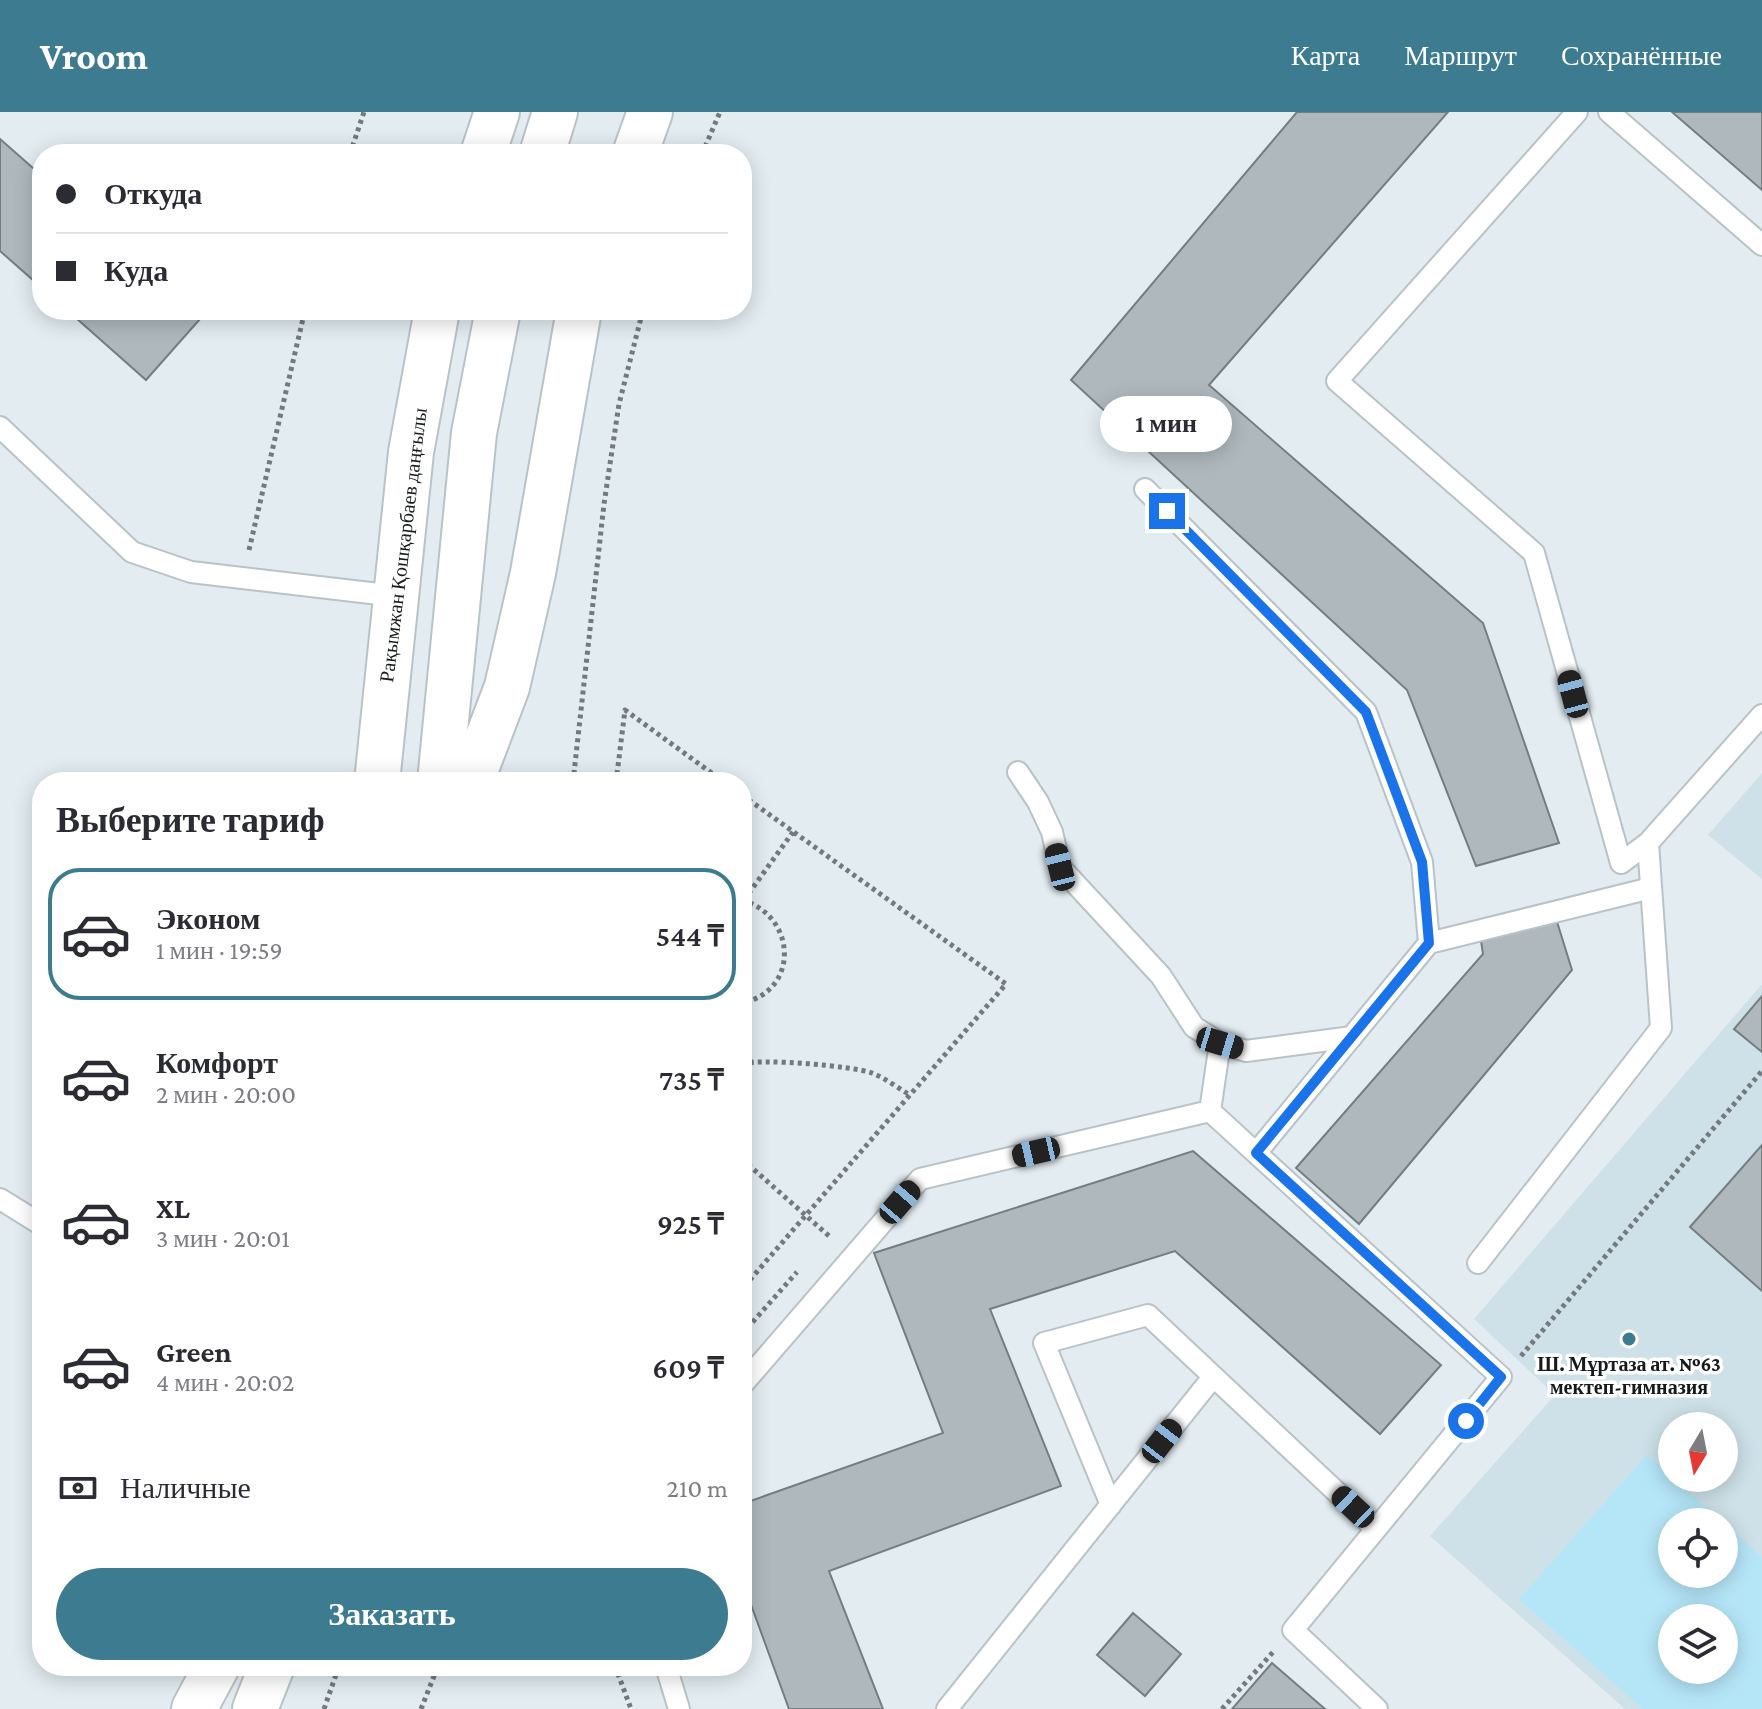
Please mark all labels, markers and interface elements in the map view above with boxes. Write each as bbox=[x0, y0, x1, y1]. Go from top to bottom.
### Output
text: Vroom bbox=[40, 35, 148, 77]
text: Карта bbox=[1291, 40, 1360, 71]
text: Маршрут bbox=[1404, 40, 1517, 71]
text: Сохранённые bbox=[1561, 40, 1722, 71]
text: Откуда bbox=[104, 177, 202, 210]
text: Куда bbox=[104, 254, 168, 287]
callout: 1 мин bbox=[1101, 395, 1233, 451]
street label: Рақымжан Қошқарбаев даңғылы bbox=[375, 407, 432, 684]
text: 1 мин bbox=[1135, 409, 1197, 438]
route end bbox=[1149, 493, 1185, 529]
car bbox=[1555, 668, 1591, 720]
text: Выберите тариф bbox=[56, 800, 325, 840]
car bbox=[1043, 841, 1077, 893]
icon: car bbox=[60, 898, 132, 970]
text: Эконом bbox=[156, 902, 260, 935]
text: 544 ₸ bbox=[656, 919, 724, 952]
text: 1 мин · 19:59 bbox=[156, 936, 283, 965]
car bbox=[1194, 1025, 1246, 1061]
icon: car bbox=[60, 1042, 132, 1114]
text: Комфорт bbox=[156, 1046, 278, 1079]
text: 735 ₸ bbox=[659, 1063, 724, 1096]
text: 2 мин · 20:00 bbox=[156, 1080, 296, 1109]
car bbox=[1010, 1135, 1062, 1169]
car bbox=[875, 1176, 925, 1228]
icon: car bbox=[60, 1186, 132, 1258]
text: XL bbox=[156, 1191, 190, 1224]
text: 925 ₸ bbox=[657, 1207, 724, 1240]
text: 3 мин · 20:01 bbox=[156, 1224, 290, 1253]
icon: car bbox=[60, 1330, 132, 1402]
marker: Ш. Мұртаза ат. №63 мектеп-гимназия bbox=[1620, 1330, 1638, 1348]
text: Green bbox=[156, 1335, 232, 1368]
text: 609 ₸ bbox=[652, 1351, 724, 1384]
place label: Ш. Мұртаза ат. №63 мектеп-гимназия bbox=[1537, 1353, 1721, 1398]
text: 4 мин · 20:02 bbox=[156, 1368, 294, 1397]
route start bbox=[1448, 1403, 1484, 1439]
north arrow bbox=[1658, 1412, 1738, 1492]
map controls bbox=[1658, 1412, 1738, 1684]
car bbox=[1138, 1415, 1186, 1467]
icon: cash bbox=[56, 1466, 100, 1510]
text: Наличные bbox=[120, 1471, 251, 1504]
text: 210 m bbox=[667, 1474, 728, 1503]
car bbox=[1327, 1482, 1379, 1532]
button: locate bbox=[1658, 1508, 1738, 1588]
button: Заказать bbox=[56, 1568, 728, 1660]
button: layers bbox=[1658, 1604, 1738, 1684]

